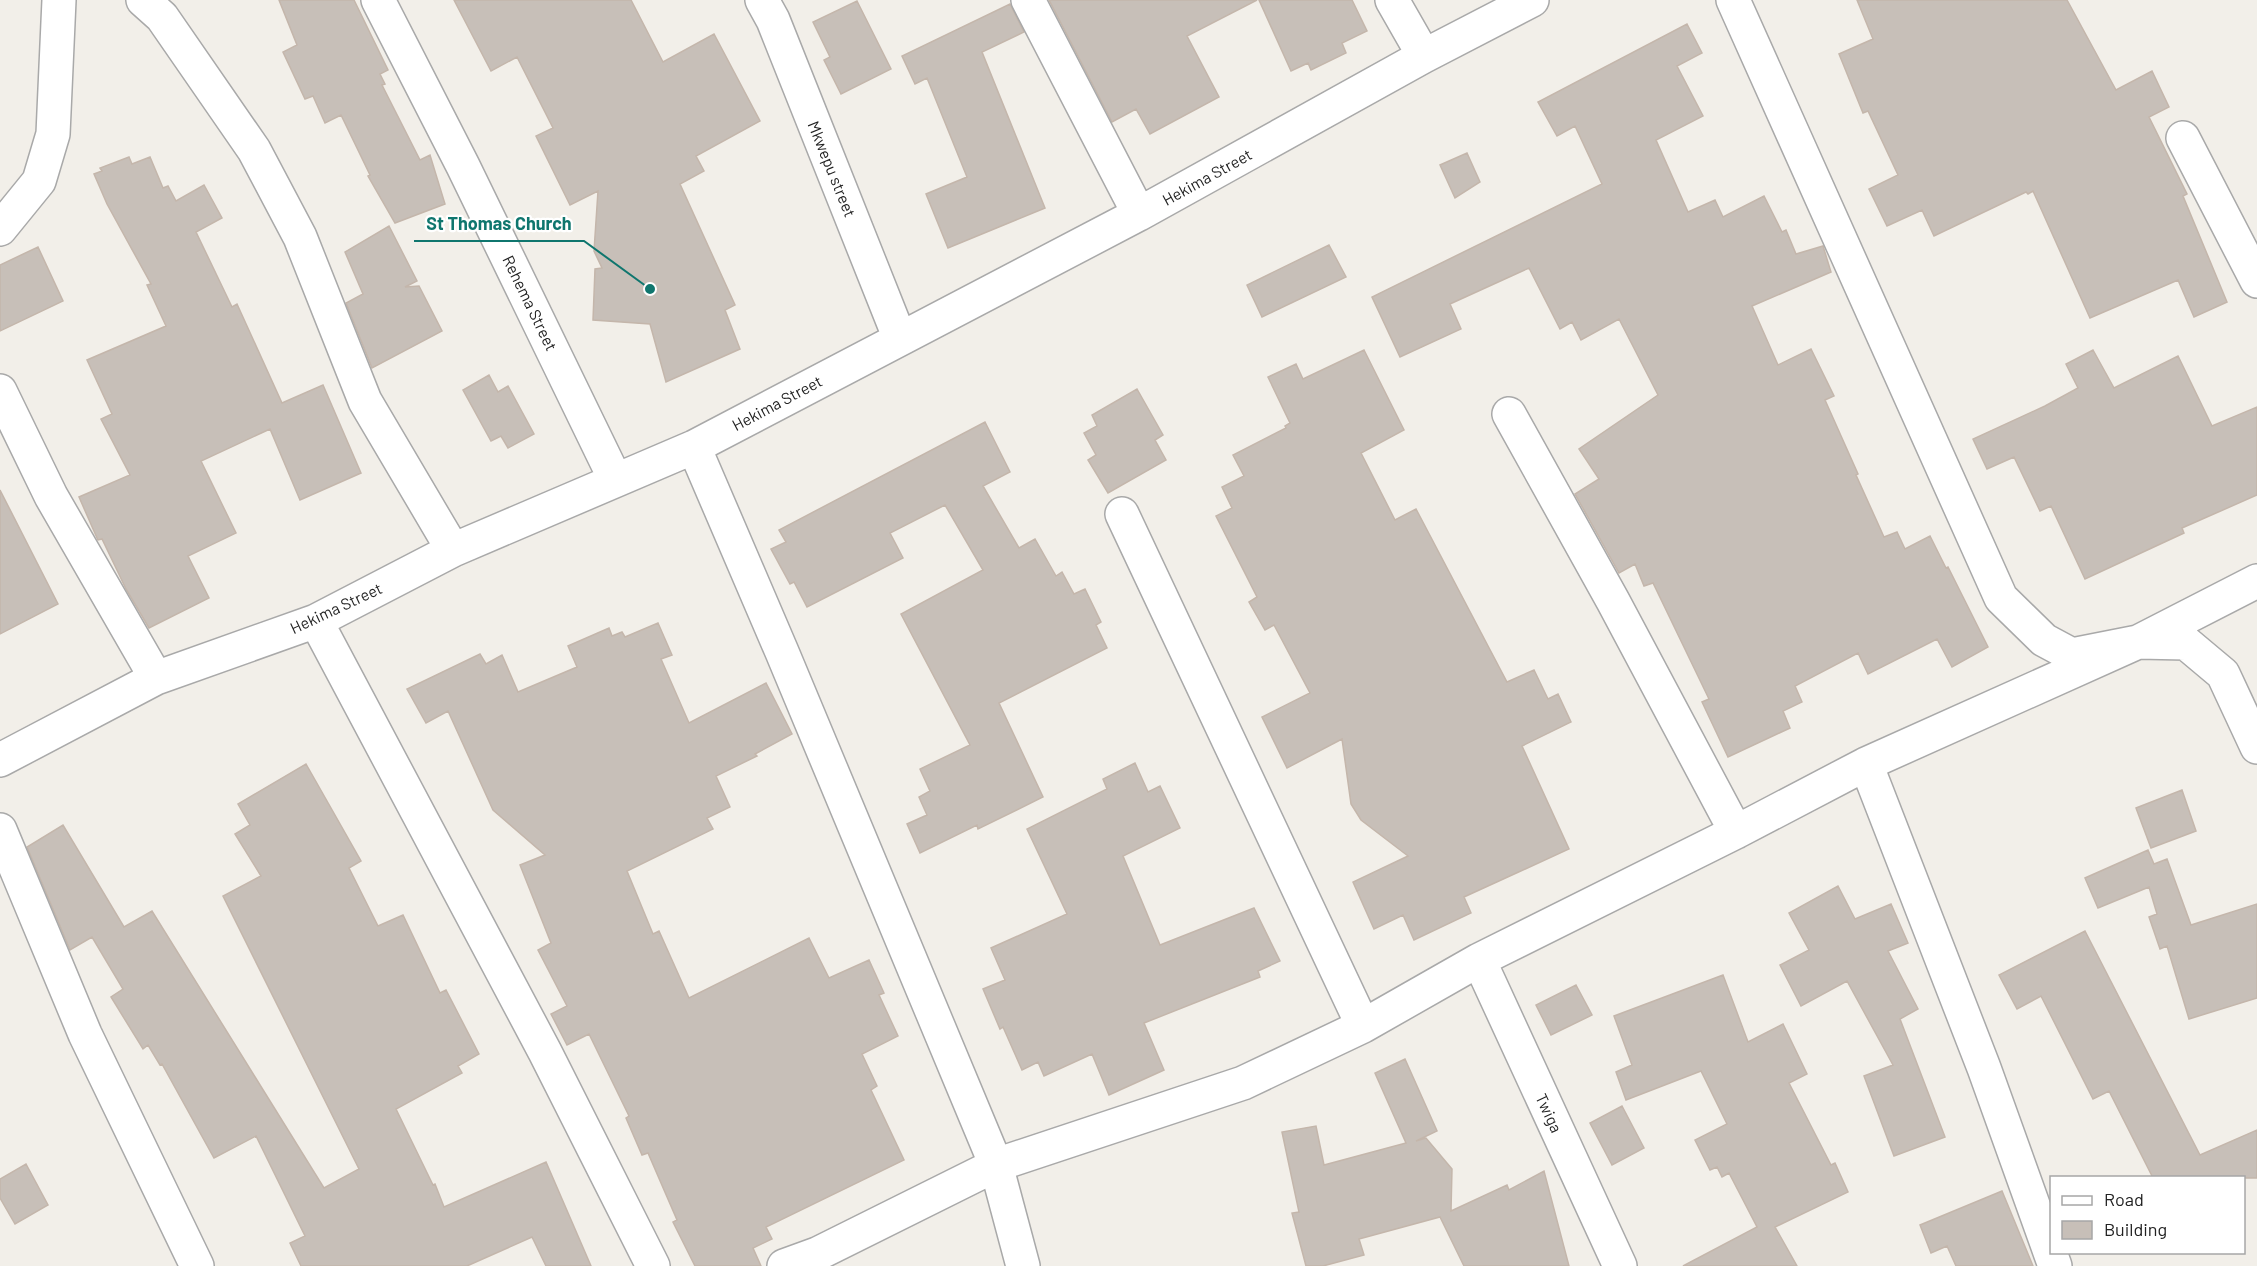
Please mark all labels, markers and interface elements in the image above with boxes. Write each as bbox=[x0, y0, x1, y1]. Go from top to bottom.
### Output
street label: Mkwepu street bbox=[805, 118, 860, 220]
street label: Hekima Street bbox=[1159, 144, 1255, 209]
callout: St Thomas Church bbox=[414, 205, 584, 241]
text: St Thomas Church bbox=[426, 212, 572, 234]
street label: Rehema Street bbox=[499, 252, 562, 354]
street label: Hekima Street bbox=[728, 371, 825, 434]
street label: Hekima Street bbox=[287, 578, 385, 637]
street label: Twiga bbox=[1532, 1090, 1567, 1135]
legend bbox=[2050, 1176, 2245, 1254]
text: Road bbox=[2104, 1188, 2144, 1210]
text: Building bbox=[2104, 1218, 2167, 1240]

